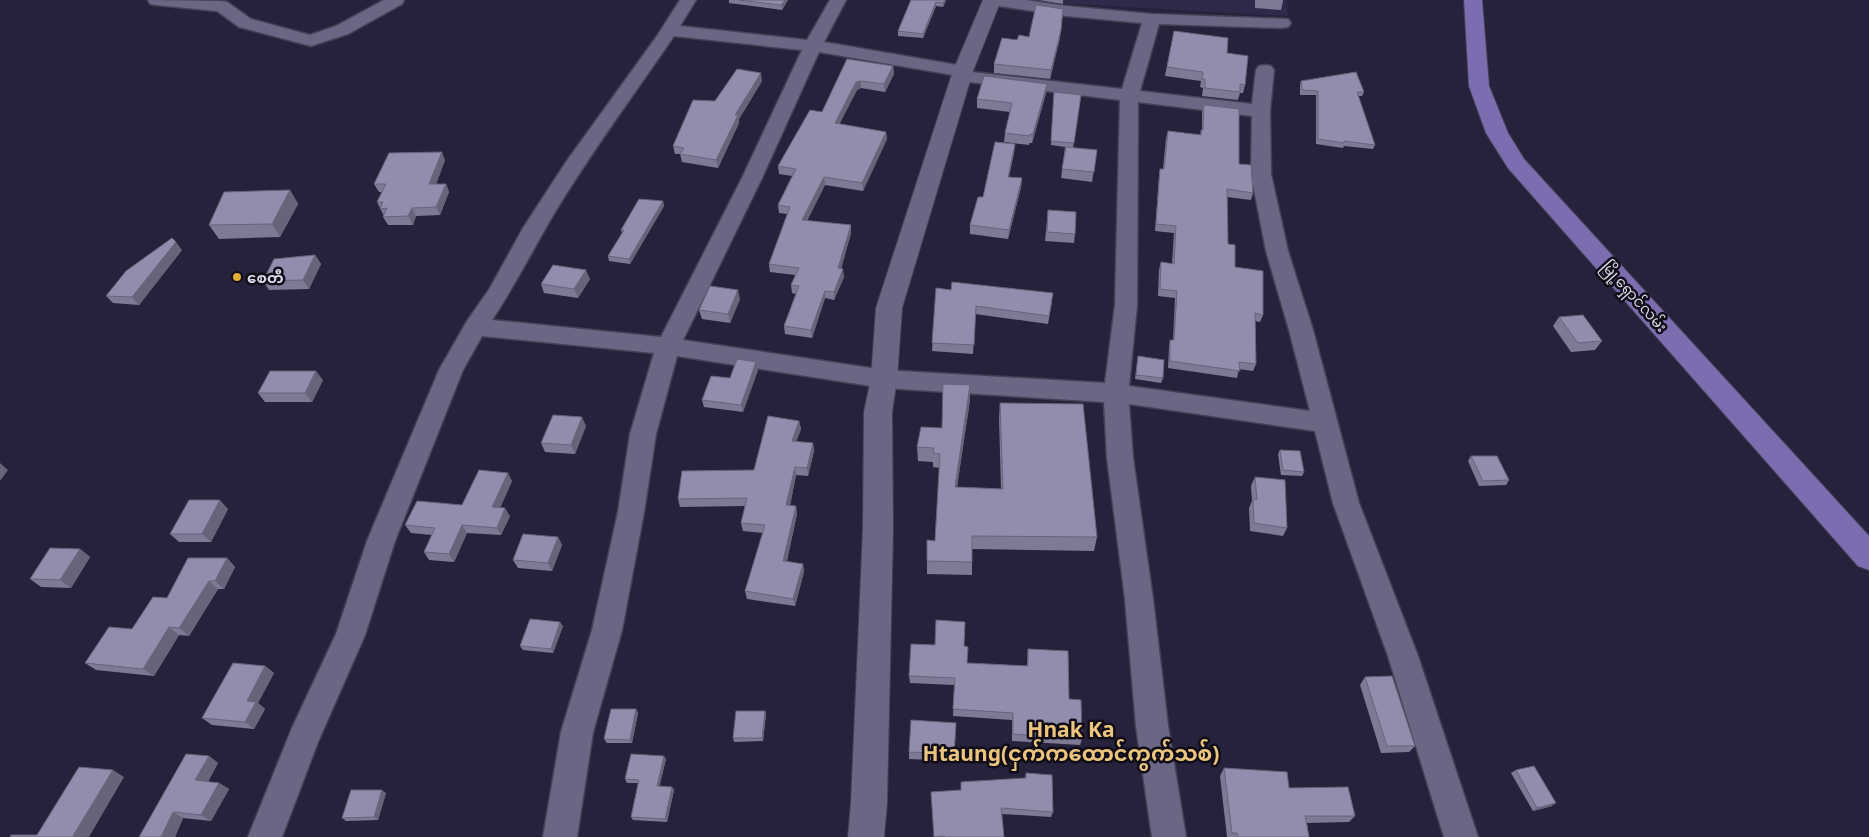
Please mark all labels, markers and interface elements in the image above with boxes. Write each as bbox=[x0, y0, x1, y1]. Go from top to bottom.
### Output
street label: မြို့ရှောင်လမ်း bbox=[1596, 256, 1672, 338]
place label: စေတီ bbox=[247, 267, 284, 287]
marker: စေတီ bbox=[231, 271, 243, 283]
district label: Hnak Ka Htaung(ငှက်ကထောင်ကွက်သစ်) bbox=[923, 715, 1219, 771]

